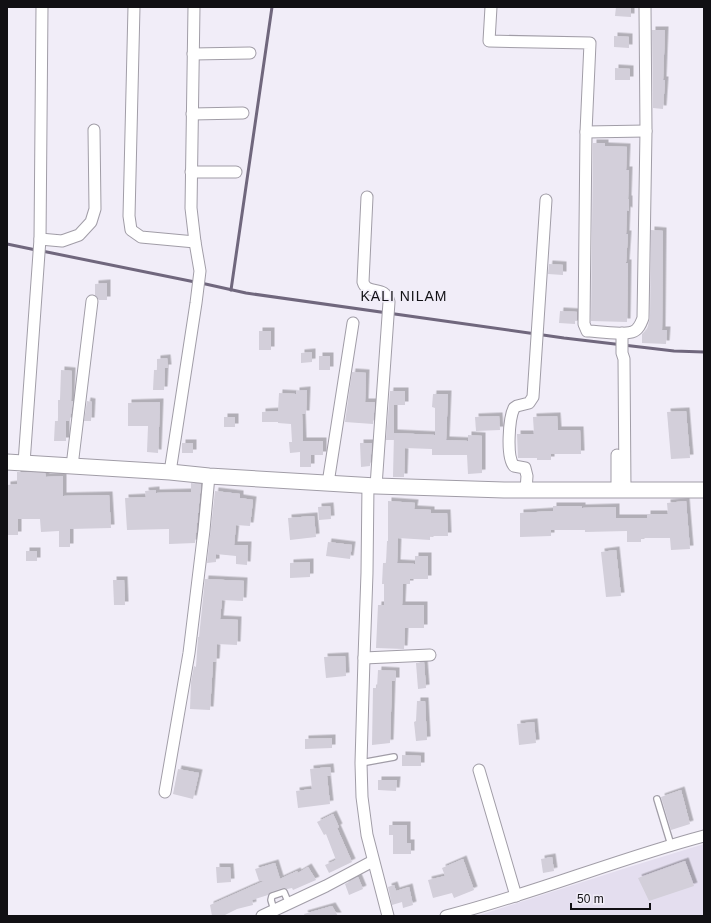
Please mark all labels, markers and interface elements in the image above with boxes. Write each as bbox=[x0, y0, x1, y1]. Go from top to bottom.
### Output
district label: KALI NILAM bbox=[360, 288, 448, 304]
scale bar bbox=[571, 885, 650, 911]
text: 50 m bbox=[577, 892, 604, 906]

